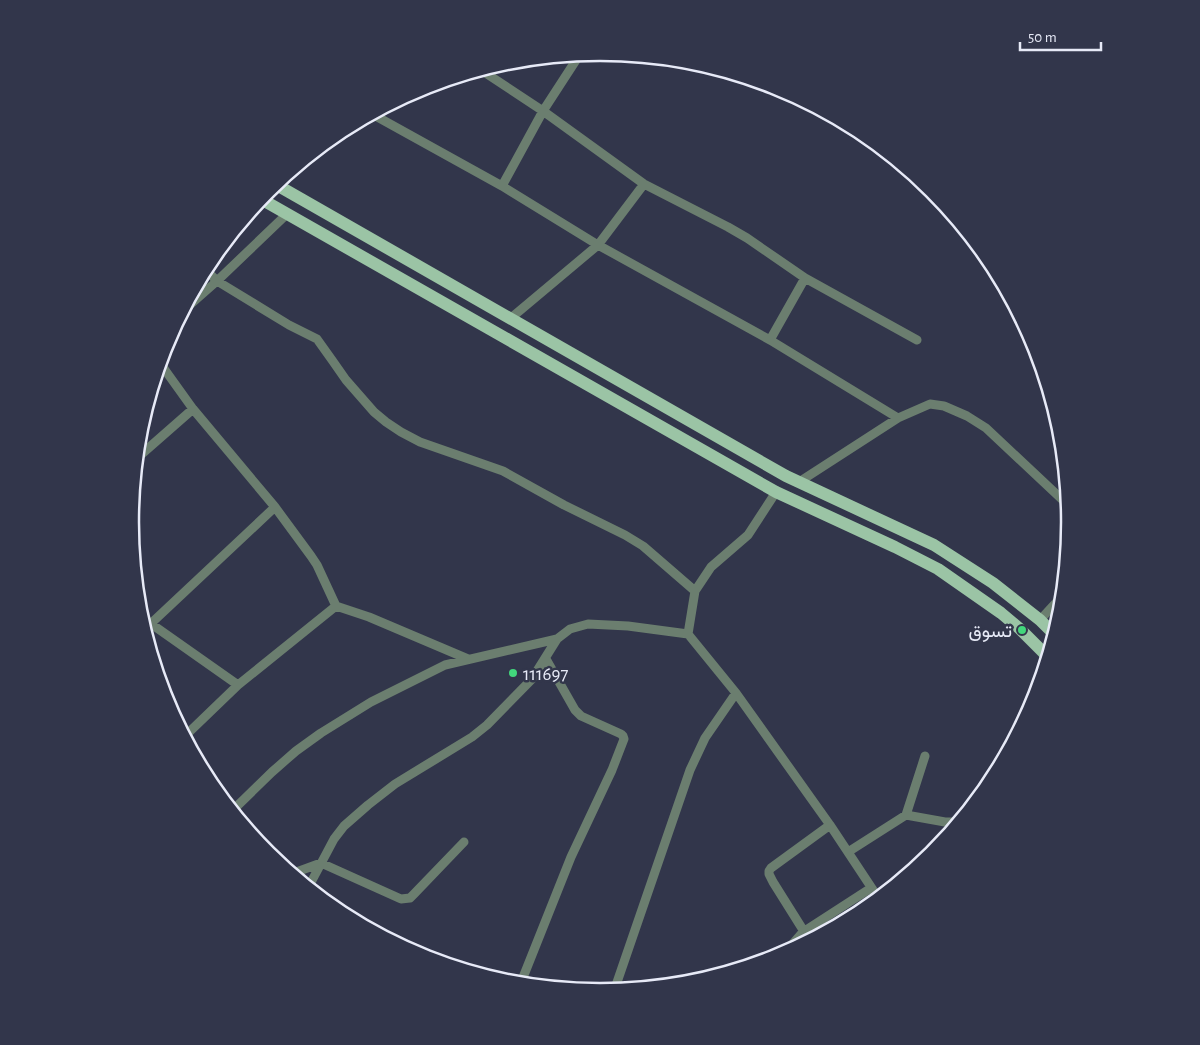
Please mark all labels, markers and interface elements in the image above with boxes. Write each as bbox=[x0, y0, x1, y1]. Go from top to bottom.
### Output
scale bar bbox=[1020, 20, 1101, 52]
text: 50 m bbox=[1028, 30, 1057, 45]
place label: تسوق bbox=[969, 622, 1012, 642]
marker: تسوق bbox=[1016, 624, 1028, 636]
place label: 111697 bbox=[523, 665, 568, 684]
marker: 111697 bbox=[507, 667, 519, 679]

